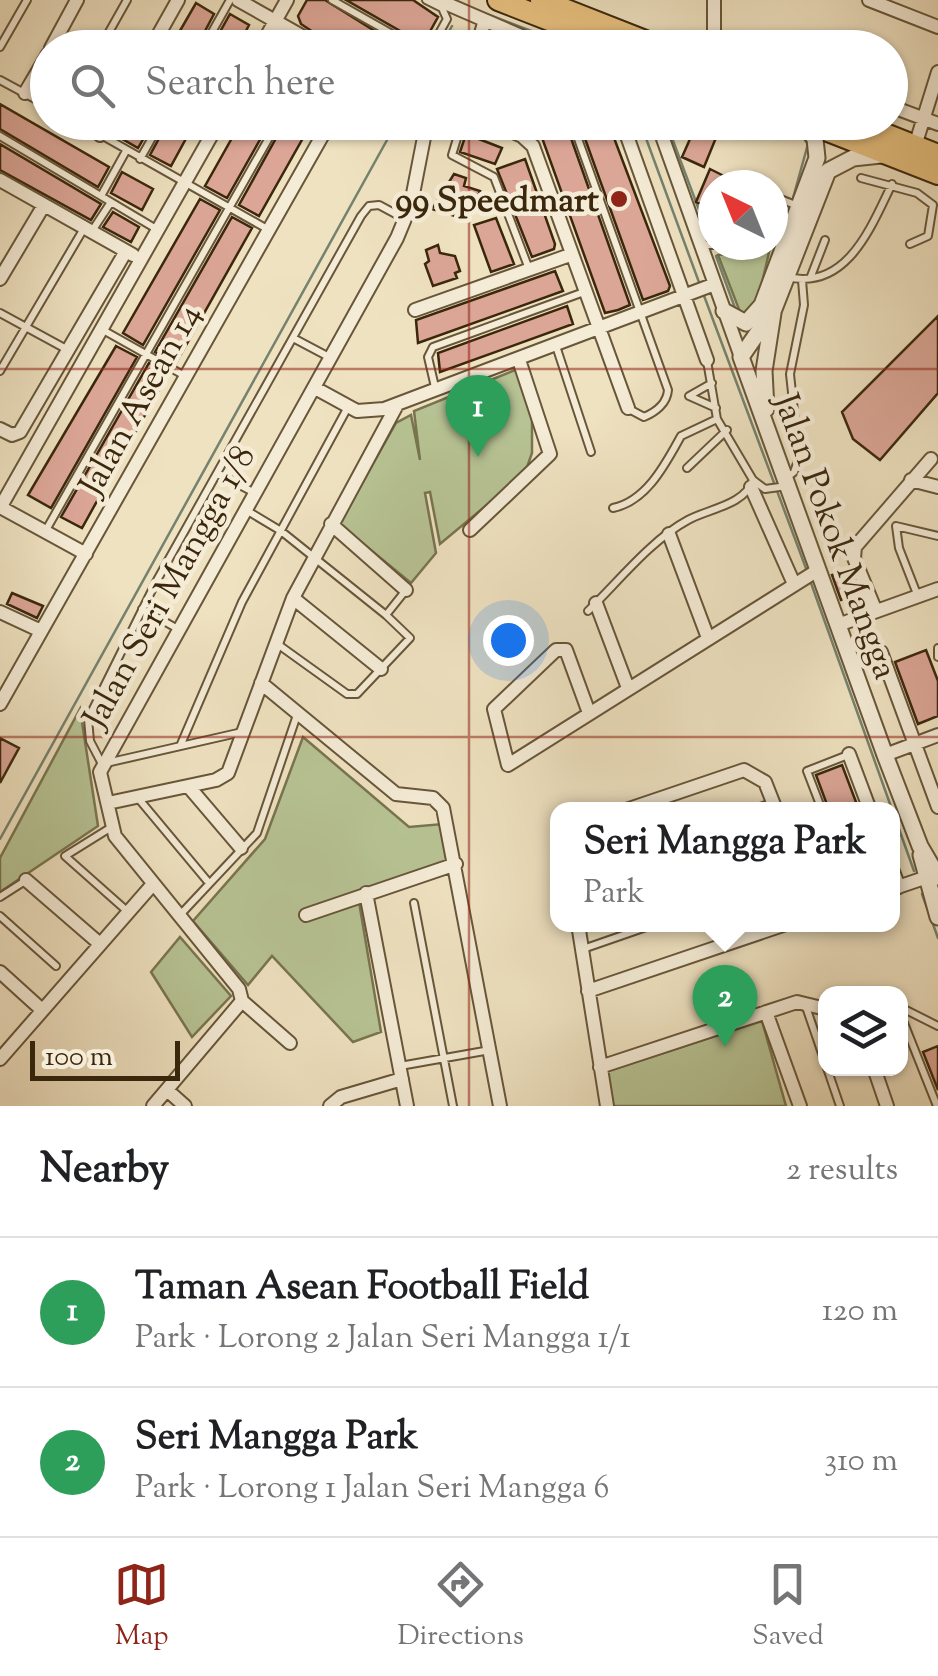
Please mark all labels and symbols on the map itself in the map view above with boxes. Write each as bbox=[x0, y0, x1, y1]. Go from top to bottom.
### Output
north arrow bbox=[698, 170, 788, 260]
place label: 99 Speedmart bbox=[395, 177, 599, 228]
marker: 99 Speedmart bbox=[608, 188, 630, 210]
street label: Jalan Asean 14 bbox=[67, 295, 216, 508]
pin: 1 bbox=[446, 374, 510, 457]
street label: Jalan Pokok Mangga bbox=[758, 386, 909, 687]
street label: Jalan Seri Mangga 1/8 bbox=[71, 437, 270, 740]
your location bbox=[483, 615, 534, 666]
pin: 2 bbox=[692, 964, 758, 1047]
scale bar bbox=[30, 1036, 180, 1080]

